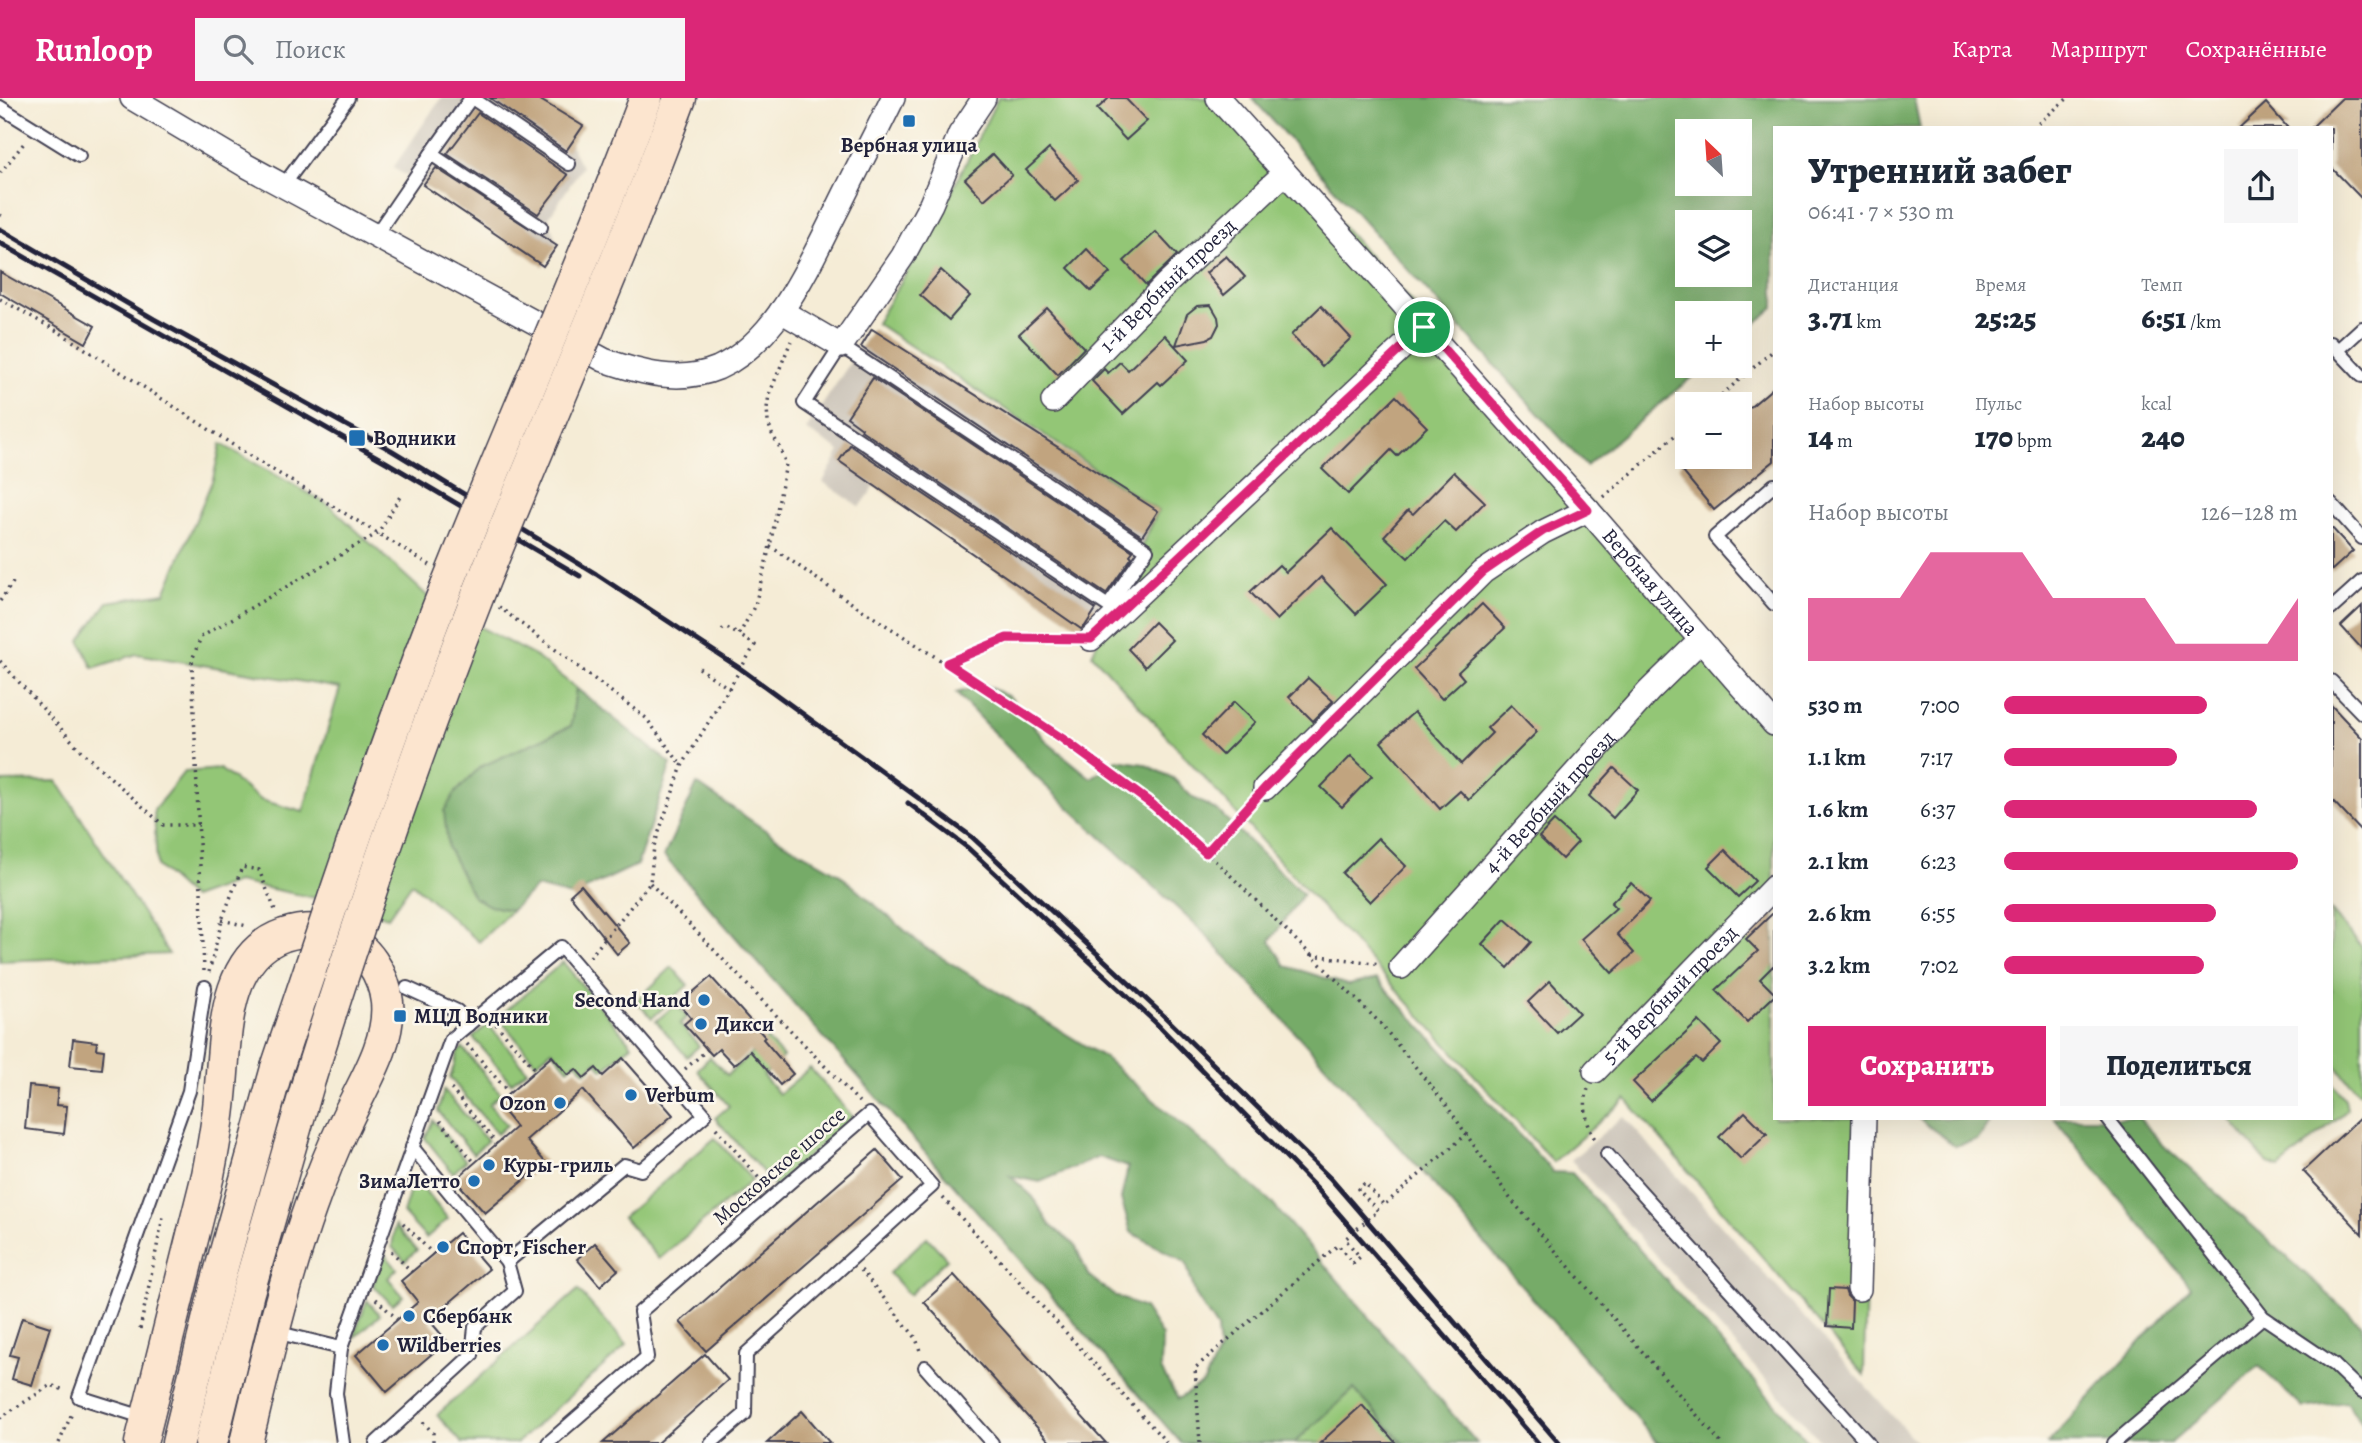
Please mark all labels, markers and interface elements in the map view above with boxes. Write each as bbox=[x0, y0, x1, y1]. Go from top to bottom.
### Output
search box bbox=[195, 18, 685, 81]
text: Runloop bbox=[35, 27, 153, 72]
icon: search bbox=[219, 30, 257, 68]
text: Поиск bbox=[275, 32, 346, 67]
text: Карта bbox=[1952, 33, 2012, 65]
text: Маршрут bbox=[2050, 33, 2148, 65]
text: Сохранённые bbox=[2186, 33, 2327, 65]
marker: Вербная улица bbox=[901, 113, 917, 129]
north arrow bbox=[1675, 119, 1752, 196]
map controls bbox=[1675, 119, 1752, 469]
place label: Вербная улица bbox=[841, 131, 977, 159]
text: Утренний забег bbox=[1808, 144, 2072, 196]
button: share bbox=[2224, 149, 2298, 223]
text: 06:41 · 7 × 530 m bbox=[1808, 196, 1954, 227]
button: layers bbox=[1675, 210, 1752, 287]
street label: 1-й Вербный проезд bbox=[1093, 212, 1242, 359]
text: Дистанция bbox=[1808, 272, 1899, 298]
text: Время bbox=[1975, 272, 2026, 298]
text: Темп bbox=[2141, 272, 2183, 298]
pin bbox=[1394, 297, 1454, 357]
text: 3.71 bbox=[1808, 298, 1853, 338]
text: 25:25 bbox=[1975, 298, 2037, 338]
text: 6:51 bbox=[2141, 298, 2186, 338]
button: + bbox=[1675, 301, 1752, 378]
icon: arrive bbox=[1405, 308, 1443, 346]
text: km bbox=[1853, 309, 1882, 335]
text: /km bbox=[2186, 309, 2222, 335]
text: Набор высоты bbox=[1808, 391, 1924, 417]
text: Пульс bbox=[1975, 391, 2022, 417]
text: kcal bbox=[2141, 391, 2172, 417]
button: − bbox=[1675, 392, 1752, 469]
text: 14 bbox=[1808, 417, 1833, 457]
text: 170 bbox=[1975, 417, 2013, 457]
text: 240 bbox=[2141, 417, 2185, 457]
place label: Водники bbox=[373, 424, 456, 452]
marker: Водники bbox=[347, 428, 367, 448]
text: m bbox=[1833, 428, 1853, 454]
text: bpm bbox=[2013, 428, 2052, 454]
text: Набор высоты bbox=[1808, 497, 1949, 528]
text: 126–128 m bbox=[2201, 497, 2298, 528]
street label: Вербная улица bbox=[1596, 522, 1705, 642]
text: 530 m bbox=[1808, 690, 1863, 721]
text: 7:00 bbox=[1920, 690, 1960, 721]
street label: 4-й Вербный проезд bbox=[1478, 724, 1621, 879]
text: 1.1 km bbox=[1808, 742, 1866, 773]
text: 7:17 bbox=[1920, 742, 1953, 773]
text: 1.6 km bbox=[1808, 794, 1868, 825]
text: 6:37 bbox=[1920, 794, 1955, 825]
text: 2.1 km bbox=[1808, 846, 1869, 877]
text: 6:23 bbox=[1920, 846, 1957, 877]
text: 2.6 km bbox=[1808, 898, 1871, 929]
text: 6:55 bbox=[1920, 898, 1956, 929]
street label: 5-й Вербный проезд bbox=[1596, 919, 1743, 1070]
text: 3.2 km bbox=[1808, 950, 1871, 981]
text: 7:02 bbox=[1920, 950, 1958, 981]
place label: Second Hand bbox=[574, 986, 691, 1014]
marker: Second Hand bbox=[696, 992, 712, 1008]
place label: МЦД Водники bbox=[414, 1002, 548, 1030]
marker: МЦД Водники bbox=[392, 1008, 408, 1024]
place label: Дикси bbox=[715, 1010, 774, 1038]
marker: Дикси bbox=[693, 1016, 709, 1032]
button: Сохранить bbox=[1808, 1026, 2046, 1106]
button: Поделиться bbox=[2060, 1026, 2298, 1106]
place label: Verbum bbox=[644, 1081, 715, 1109]
marker: Verbum bbox=[623, 1087, 639, 1103]
place label: Ozon bbox=[500, 1089, 546, 1117]
marker: Ozon bbox=[552, 1095, 568, 1111]
street label: Московское шоссе bbox=[707, 1101, 851, 1231]
place label: Куры-гриль bbox=[503, 1151, 613, 1179]
marker: Куры-гриль bbox=[481, 1157, 497, 1173]
place label: ЗимаЛетто bbox=[359, 1167, 460, 1195]
marker: ЗимаЛетто bbox=[466, 1173, 482, 1189]
place label: Спорт, Fischer bbox=[457, 1233, 587, 1261]
marker: Спорт, Fischer bbox=[435, 1239, 451, 1255]
place label: Сбербанк bbox=[423, 1302, 512, 1330]
marker: Сбербанк bbox=[401, 1308, 417, 1324]
place label: Wildberries bbox=[396, 1331, 501, 1359]
marker: Wildberries bbox=[375, 1337, 391, 1353]

